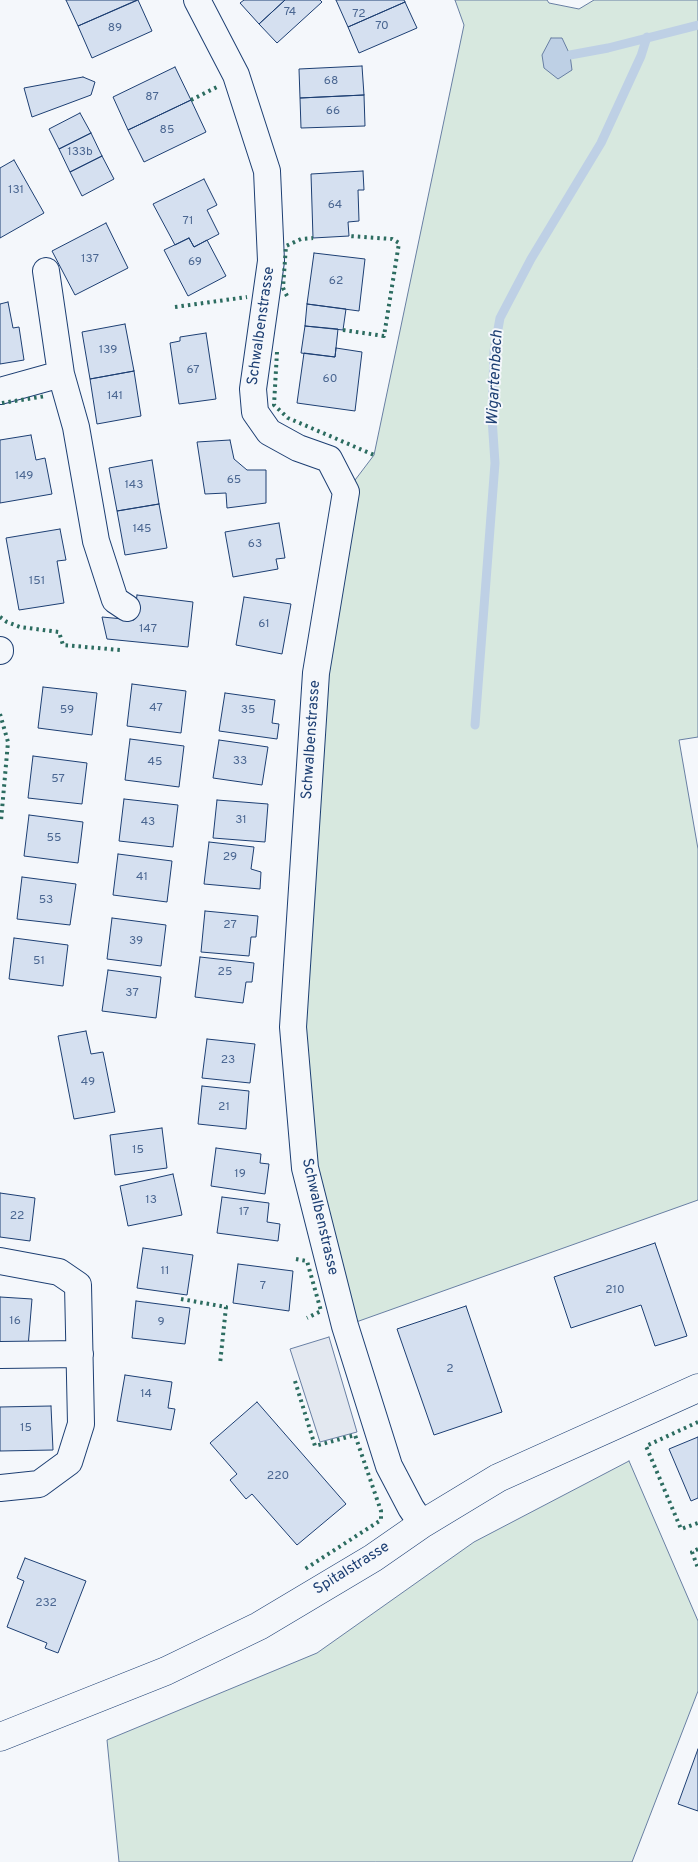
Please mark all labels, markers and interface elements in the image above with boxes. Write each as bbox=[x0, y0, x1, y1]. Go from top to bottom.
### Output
house number: 74 bbox=[284, 6, 296, 20]
house number: 72 bbox=[352, 8, 366, 22]
house number: 70 bbox=[375, 20, 389, 34]
house number: 89 bbox=[108, 22, 122, 36]
house number: 68 bbox=[324, 75, 338, 89]
house number: 87 bbox=[145, 91, 159, 105]
house number: 66 bbox=[326, 105, 340, 119]
house number: 85 bbox=[160, 124, 174, 138]
house number: 133b bbox=[67, 146, 93, 160]
house number: 131 bbox=[8, 184, 24, 198]
house number: 64 bbox=[328, 199, 342, 213]
house number: 71 bbox=[183, 215, 193, 229]
house number: 137 bbox=[81, 253, 99, 267]
house number: 69 bbox=[188, 256, 202, 270]
street label: Schwalbenstrasse bbox=[245, 266, 279, 386]
house number: 62 bbox=[329, 275, 343, 289]
water label: Wigartenbach bbox=[484, 330, 508, 426]
house number: 139 bbox=[99, 344, 117, 358]
house number: 67 bbox=[186, 364, 200, 378]
house number: 60 bbox=[323, 373, 337, 387]
house number: 141 bbox=[107, 390, 123, 404]
house number: 149 bbox=[15, 470, 33, 484]
house number: 65 bbox=[227, 474, 241, 488]
house number: 143 bbox=[125, 479, 143, 493]
house number: 145 bbox=[132, 523, 152, 537]
house number: 63 bbox=[248, 538, 262, 552]
house number: 151 bbox=[29, 575, 45, 589]
house number: 61 bbox=[258, 618, 270, 632]
house number: 147 bbox=[139, 623, 157, 637]
street label: Schwalbenstrasse bbox=[299, 680, 325, 800]
house number: 47 bbox=[149, 702, 163, 716]
house number: 59 bbox=[60, 704, 74, 718]
house number: 35 bbox=[241, 704, 255, 718]
house number: 33 bbox=[233, 755, 247, 769]
house number: 45 bbox=[148, 756, 162, 770]
house number: 57 bbox=[51, 773, 65, 787]
house number: 31 bbox=[235, 814, 247, 828]
house number: 43 bbox=[141, 816, 155, 830]
house number: 55 bbox=[47, 832, 61, 846]
house number: 29 bbox=[223, 851, 237, 865]
house number: 41 bbox=[136, 871, 148, 885]
house number: 53 bbox=[39, 894, 53, 908]
house number: 27 bbox=[223, 919, 237, 933]
house number: 39 bbox=[129, 935, 143, 949]
house number: 51 bbox=[33, 955, 45, 969]
house number: 25 bbox=[218, 966, 232, 980]
house number: 37 bbox=[125, 987, 139, 1001]
house number: 23 bbox=[221, 1054, 235, 1068]
house number: 49 bbox=[81, 1076, 95, 1090]
house number: 21 bbox=[218, 1101, 230, 1115]
house number: 15 bbox=[132, 1144, 144, 1158]
street label: Schwalbenstrasse bbox=[297, 1157, 341, 1277]
house number: 19 bbox=[234, 1168, 246, 1182]
house number: 13 bbox=[145, 1194, 157, 1208]
house number: 17 bbox=[239, 1206, 249, 1220]
house number: 22 bbox=[10, 1210, 24, 1224]
house number: 11 bbox=[161, 1265, 169, 1279]
house number: 7 bbox=[260, 1280, 266, 1294]
house number: 210 bbox=[605, 1284, 625, 1298]
house number: 16 bbox=[9, 1315, 21, 1329]
house number: 9 bbox=[157, 1316, 165, 1330]
house number: 2 bbox=[446, 1363, 454, 1377]
house number: 14 bbox=[140, 1388, 152, 1402]
house number: 15 bbox=[20, 1422, 32, 1436]
house number: 220 bbox=[267, 1470, 289, 1484]
street label: Spitalstrasse bbox=[311, 1539, 393, 1599]
house number: 232 bbox=[35, 1597, 57, 1611]

